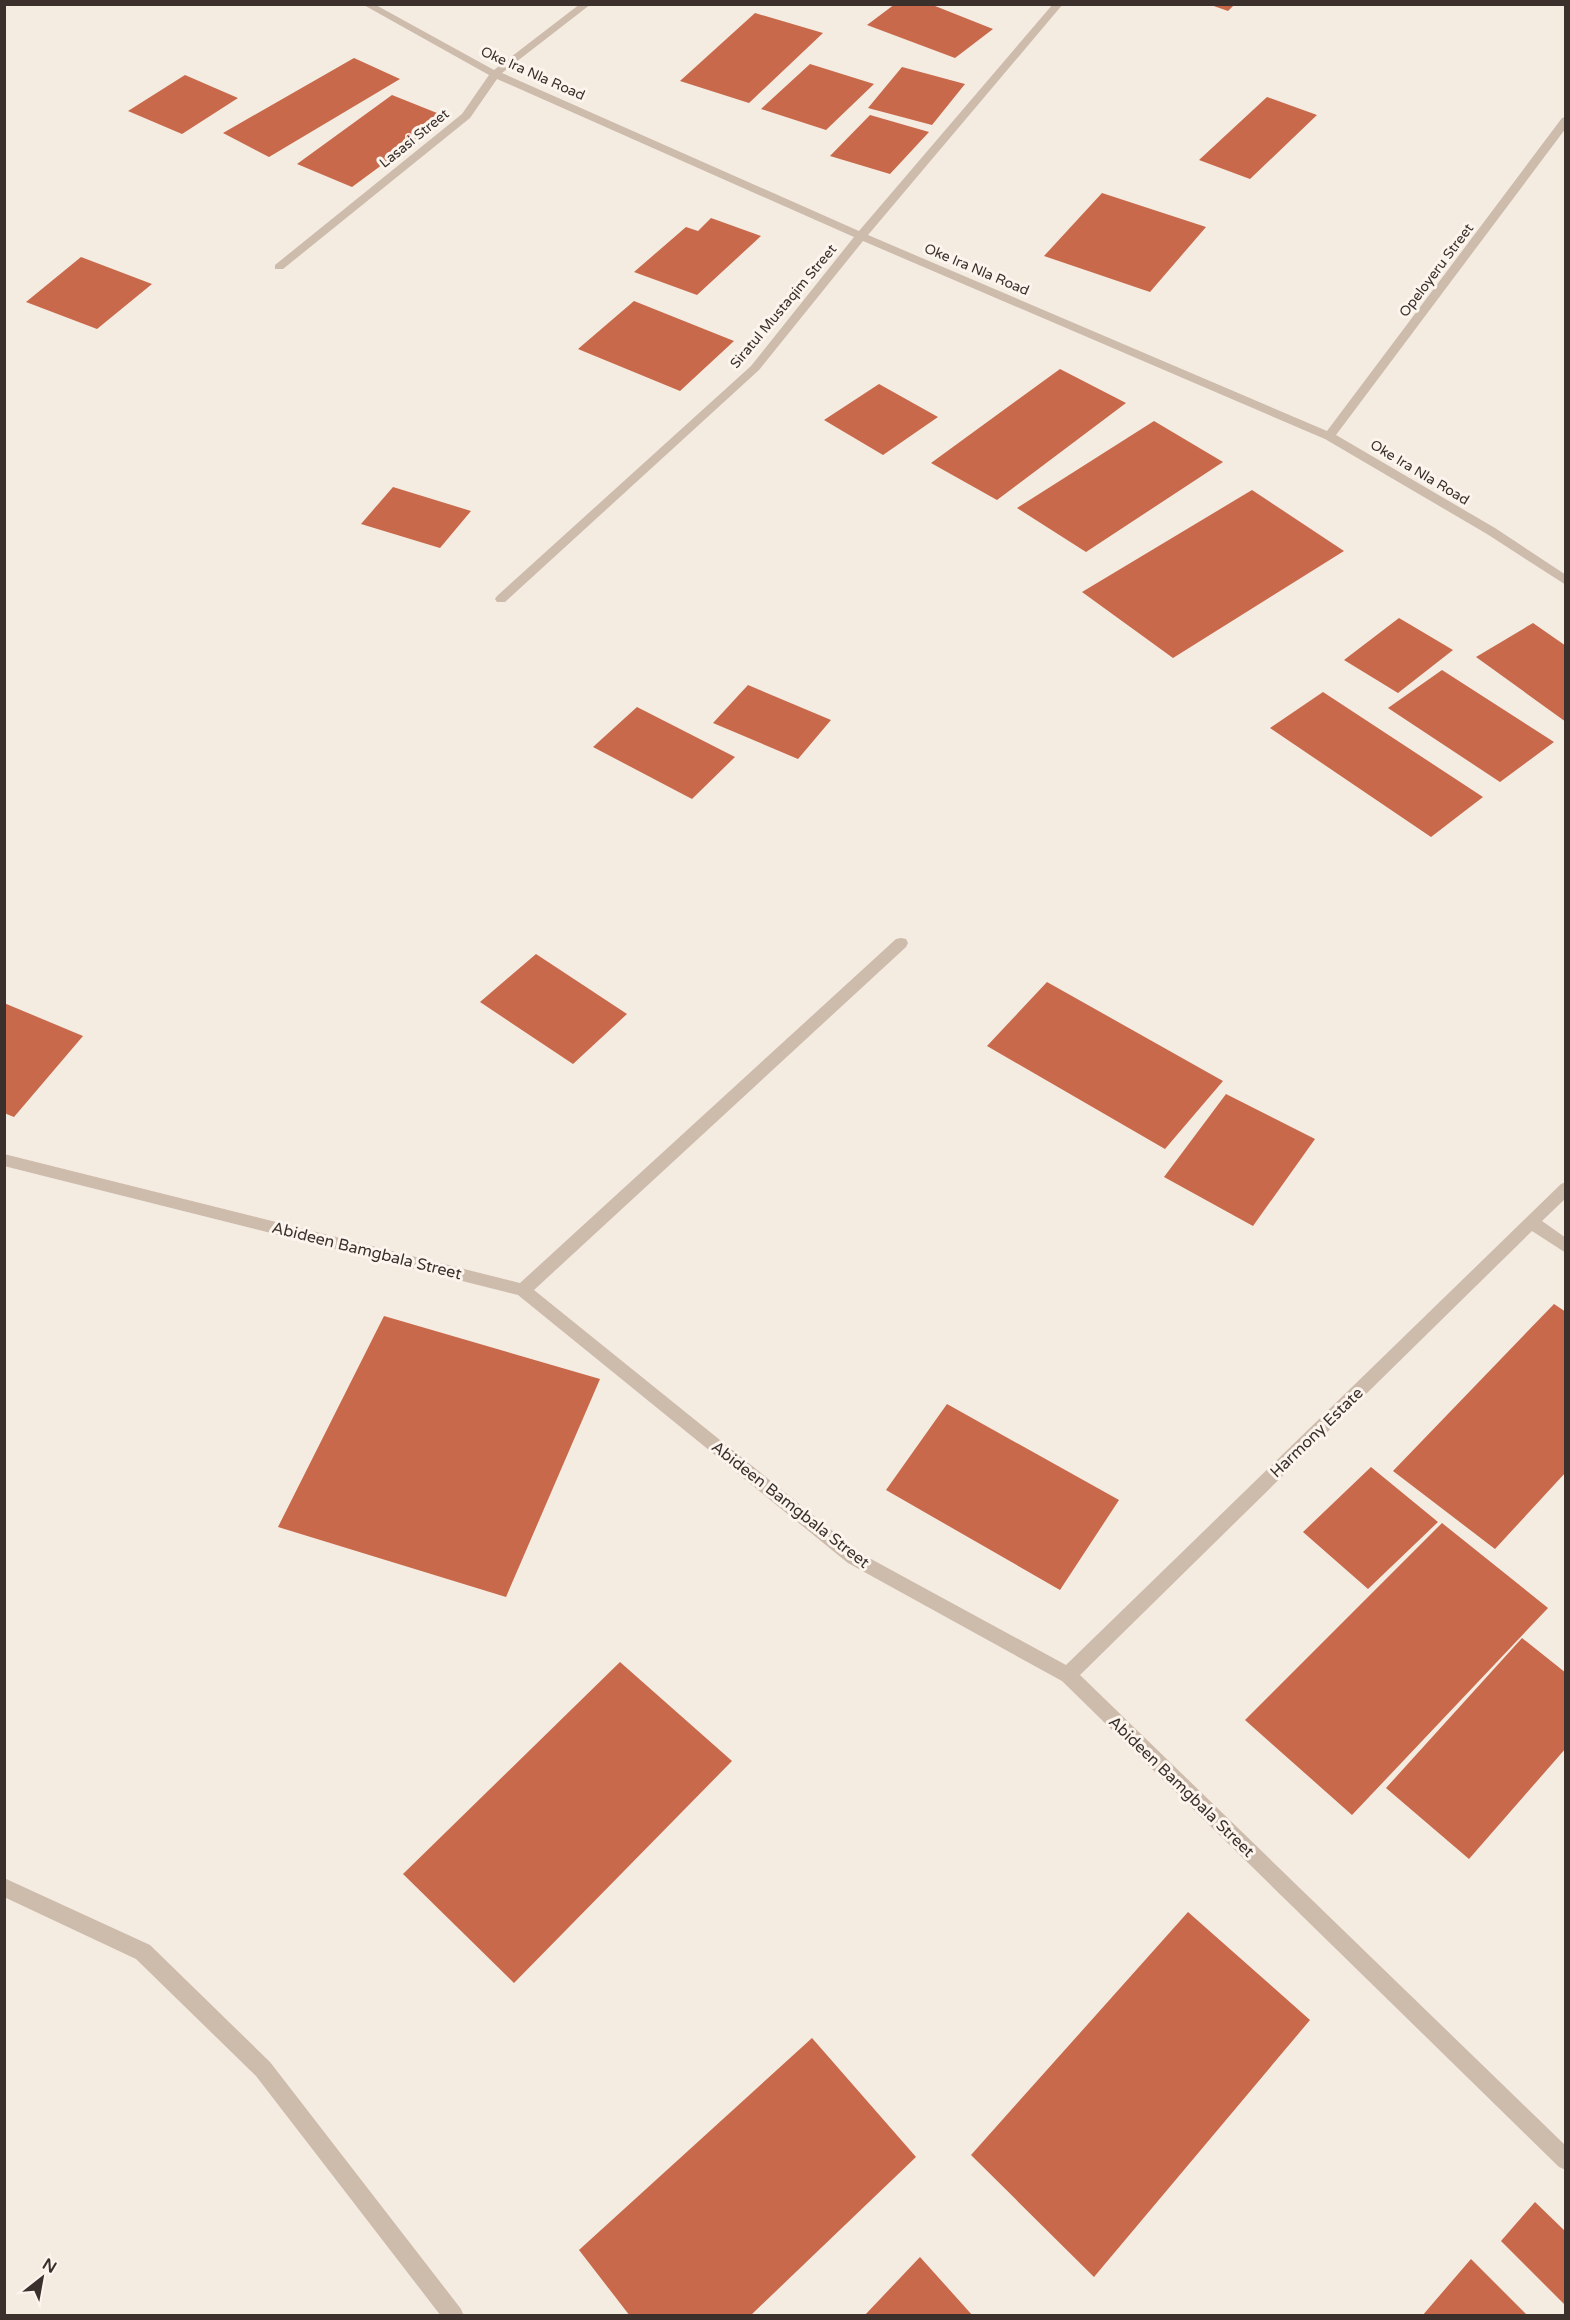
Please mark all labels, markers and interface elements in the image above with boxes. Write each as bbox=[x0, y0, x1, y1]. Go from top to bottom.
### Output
street label: Oke Ira Nla Road bbox=[478, 43, 588, 104]
street label: Lasasi Street bbox=[376, 105, 453, 172]
street label: Opeloyeru Street bbox=[1396, 220, 1478, 320]
street label: Siratul Mustaqim Street bbox=[727, 240, 841, 372]
street label: Oke Ira Nla Road bbox=[922, 240, 1032, 299]
street label: Oke Ira Nla Road bbox=[1367, 436, 1472, 509]
street label: Abideen Bamgbala Street bbox=[270, 1218, 464, 1284]
street label: Harmony Estate bbox=[1266, 1383, 1367, 1482]
street label: Abideen Bamgbala Street bbox=[707, 1437, 873, 1573]
street label: Abideen Bamgbala Street bbox=[1104, 1712, 1258, 1862]
north arrow bbox=[12, 2248, 72, 2308]
text: N bbox=[39, 2254, 60, 2278]

